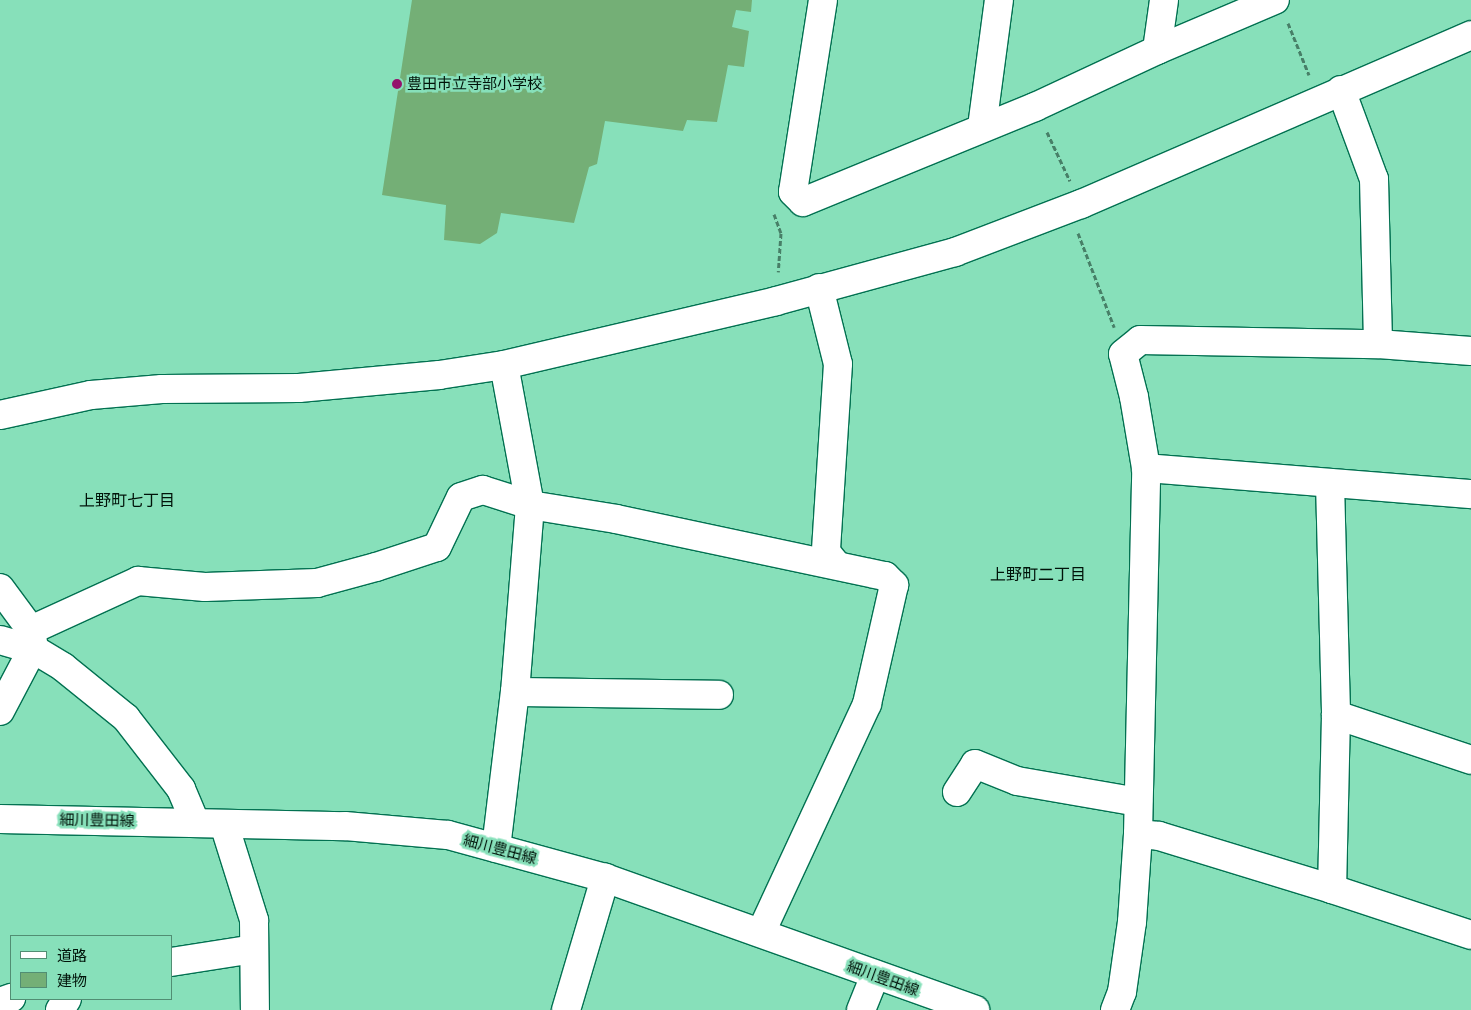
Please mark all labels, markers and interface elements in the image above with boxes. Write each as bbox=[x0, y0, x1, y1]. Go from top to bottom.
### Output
place label: 豊田市立寺部小学校 bbox=[407, 75, 542, 93]
marker: 豊田市立寺部小学校 bbox=[391, 78, 403, 90]
district label: 上野町七丁目 bbox=[79, 490, 175, 510]
district label: 上野町二丁目 bbox=[990, 564, 1086, 584]
street label: 細川豊田線 bbox=[59, 810, 135, 830]
street label: 細川豊田線 bbox=[461, 831, 539, 867]
legend bbox=[10, 935, 172, 1000]
text: 道路 bbox=[57, 945, 87, 965]
street label: 細川豊田線 bbox=[845, 957, 921, 999]
text: 建物 bbox=[57, 970, 87, 990]

